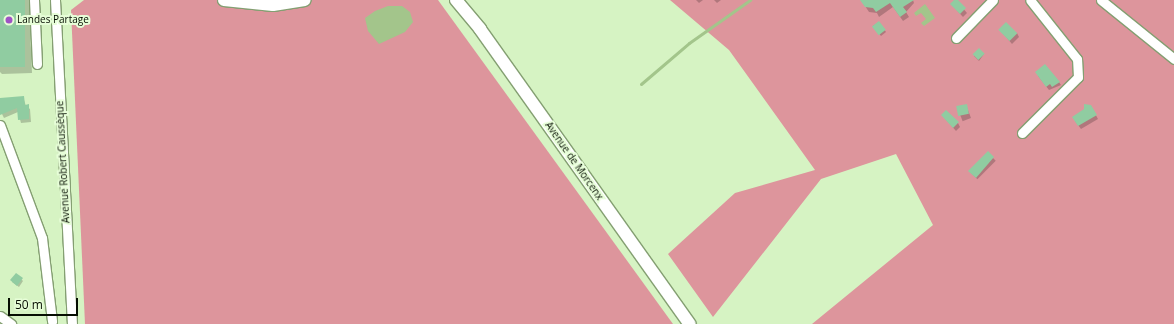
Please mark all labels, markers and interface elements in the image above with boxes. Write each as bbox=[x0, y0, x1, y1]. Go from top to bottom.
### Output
place label: Landes Partage bbox=[17, 14, 89, 26]
marker: Landes Partage bbox=[4, 15, 14, 25]
street label: Avenue Robert Caussèque bbox=[54, 100, 72, 224]
street label: Avenue de Morcenx bbox=[543, 120, 605, 202]
scale bar bbox=[10, 290, 80, 316]
text: 50 m bbox=[15, 296, 43, 313]

